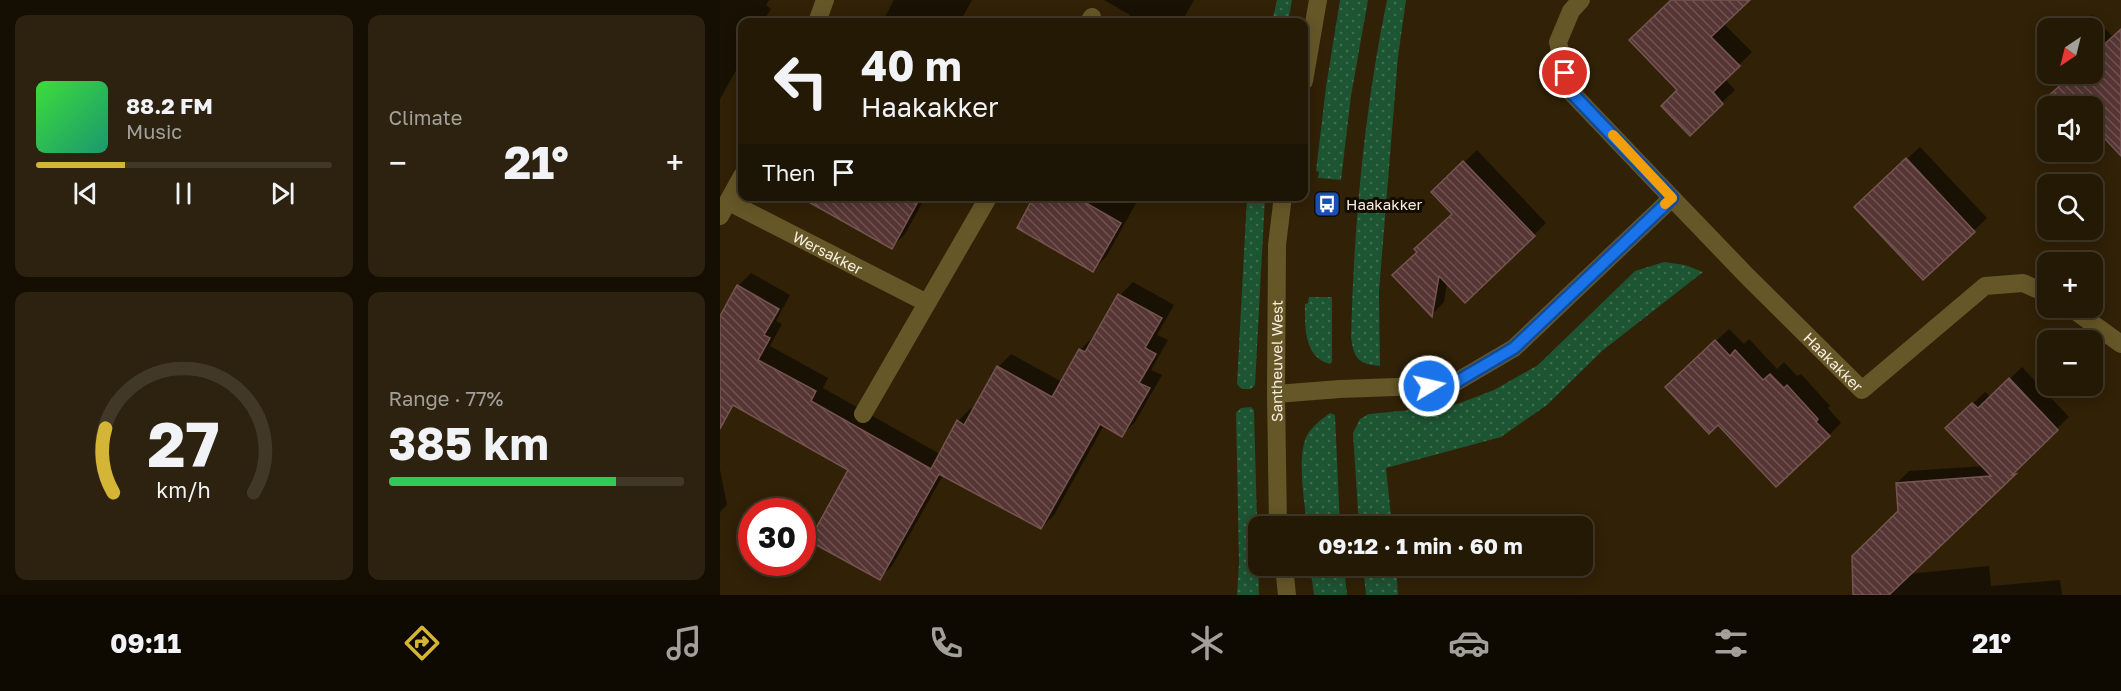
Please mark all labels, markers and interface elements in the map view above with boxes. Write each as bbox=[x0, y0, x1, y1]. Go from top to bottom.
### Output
north arrow bbox=[2037, 18, 2103, 84]
map controls bbox=[2037, 18, 2103, 396]
text: 40 m bbox=[861, 40, 962, 90]
icon: left bbox=[762, 42, 840, 120]
pin bbox=[1539, 47, 1590, 98]
icon: arrive bbox=[1548, 56, 1581, 89]
text: Haakakker bbox=[861, 91, 998, 123]
text: 88.2 FM bbox=[126, 92, 213, 119]
button: sound bbox=[2037, 96, 2103, 162]
text: Climate bbox=[389, 105, 462, 129]
text: Music bbox=[126, 119, 182, 143]
text: 21° bbox=[504, 135, 569, 189]
text: − bbox=[389, 143, 407, 182]
text: + bbox=[666, 143, 684, 182]
icon: arrive bbox=[827, 156, 860, 189]
text: Then bbox=[762, 159, 815, 186]
button: search bbox=[2037, 174, 2103, 240]
icon: previous bbox=[69, 177, 102, 210]
icon: pause bbox=[167, 177, 200, 210]
icon: next bbox=[266, 177, 299, 210]
bus stop icon: Haakakker bbox=[1312, 189, 1342, 219]
place label: Haakakker bbox=[1346, 195, 1423, 213]
street label: Wersakker bbox=[790, 227, 866, 278]
button: + bbox=[2037, 252, 2103, 318]
street label: Santheuvel West bbox=[1267, 300, 1286, 422]
street label: Haakakker bbox=[1800, 328, 1867, 395]
button: − bbox=[2037, 330, 2103, 396]
position arrow bbox=[1397, 354, 1461, 418]
text: Range · 77% bbox=[389, 386, 503, 410]
text: 27 bbox=[148, 406, 220, 481]
text: 385 km bbox=[389, 416, 549, 470]
text: km/h bbox=[156, 477, 211, 503]
speed limit sign: 30 bbox=[738, 498, 816, 576]
text: 09:12 · 1 min · 60 m bbox=[1318, 532, 1523, 559]
icon: directions bbox=[401, 622, 443, 664]
icon: music bbox=[663, 622, 705, 664]
icon: phone bbox=[925, 622, 967, 664]
icon: climate bbox=[1186, 622, 1228, 664]
icon: car bbox=[1448, 622, 1490, 664]
icon: filters bbox=[1710, 622, 1752, 664]
text: 09:11 bbox=[110, 627, 181, 659]
text: 21° bbox=[1972, 627, 2011, 659]

